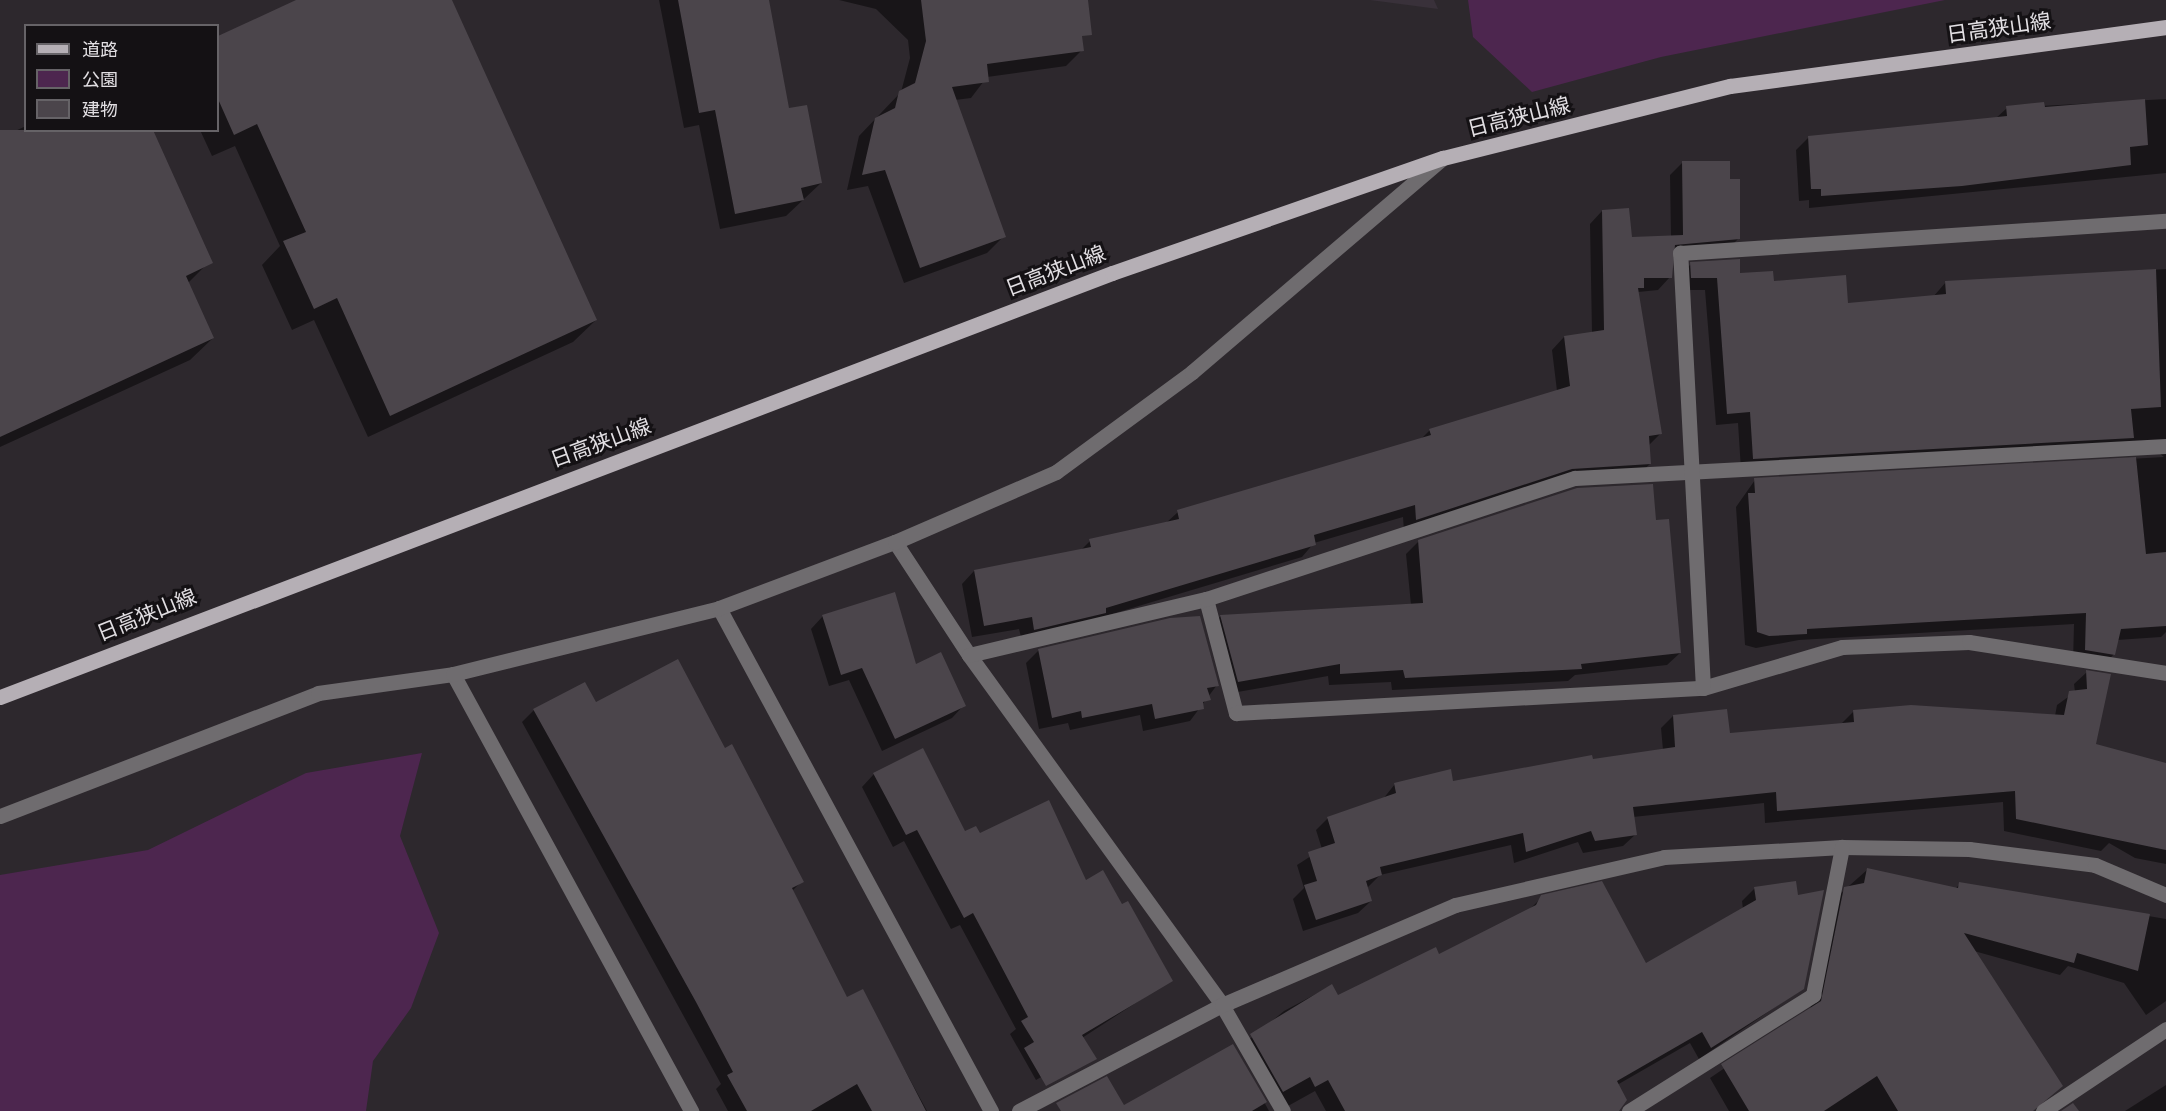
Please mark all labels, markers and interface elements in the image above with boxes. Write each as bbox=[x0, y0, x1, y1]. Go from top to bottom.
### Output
street label: 日高狭山線 bbox=[1945, 9, 2053, 49]
legend bbox=[24, 24, 219, 132]
text: 道路 bbox=[82, 37, 118, 64]
text: 公園 bbox=[82, 67, 118, 94]
street label: 日高狭山線 bbox=[1465, 93, 1573, 143]
text: 建物 bbox=[82, 97, 118, 124]
street label: 日高狭山線 bbox=[1002, 241, 1110, 303]
street label: 日高狭山線 bbox=[547, 414, 655, 474]
street label: 日高狭山線 bbox=[94, 585, 200, 647]

